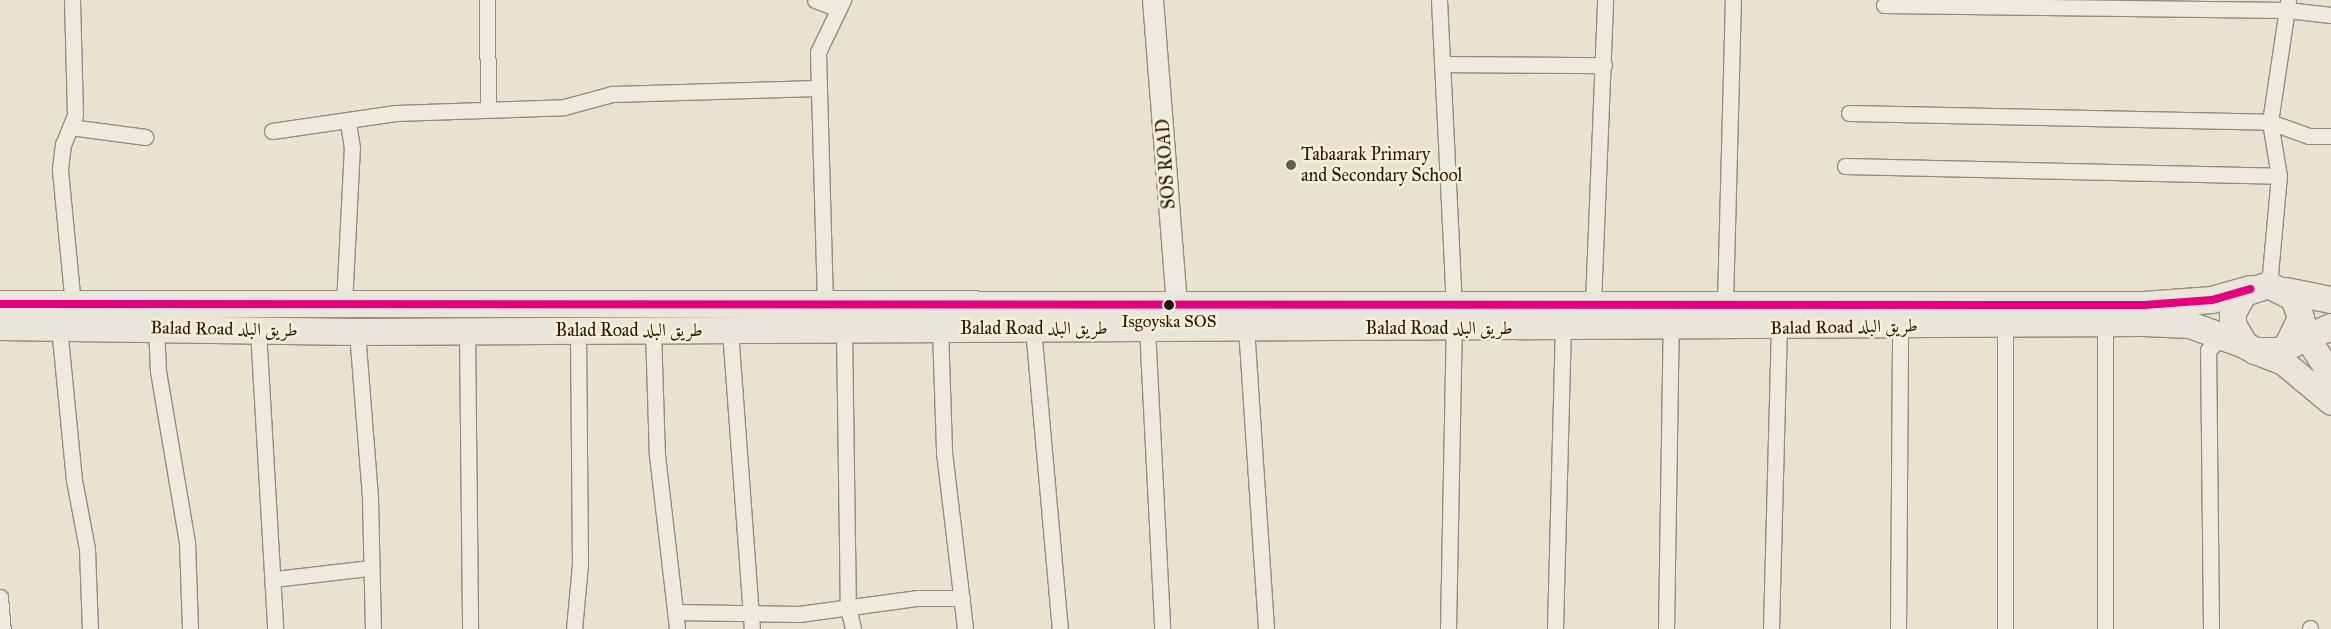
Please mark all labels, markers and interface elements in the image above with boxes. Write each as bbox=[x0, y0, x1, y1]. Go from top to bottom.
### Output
street label: SOS ROAD bbox=[1152, 118, 1180, 210]
place label: Tabaarak Primary and Secondary School bbox=[1301, 144, 1462, 186]
marker: Tabaarak Primary and Secondary School bbox=[1285, 159, 1297, 171]
marker: Isgoyska SOS bbox=[1164, 300, 1174, 310]
place label: Isgoyska SOS bbox=[1121, 312, 1217, 332]
street label: Balad Road طريق البلد bbox=[1770, 315, 1918, 339]
street label: Balad Road طريق البلد bbox=[150, 317, 298, 341]
street label: Balad Road طريق البلد bbox=[960, 317, 1108, 339]
street label: Balad Road طريق البلد bbox=[1365, 317, 1513, 339]
street label: Balad Road طريق البلد bbox=[555, 319, 703, 341]

